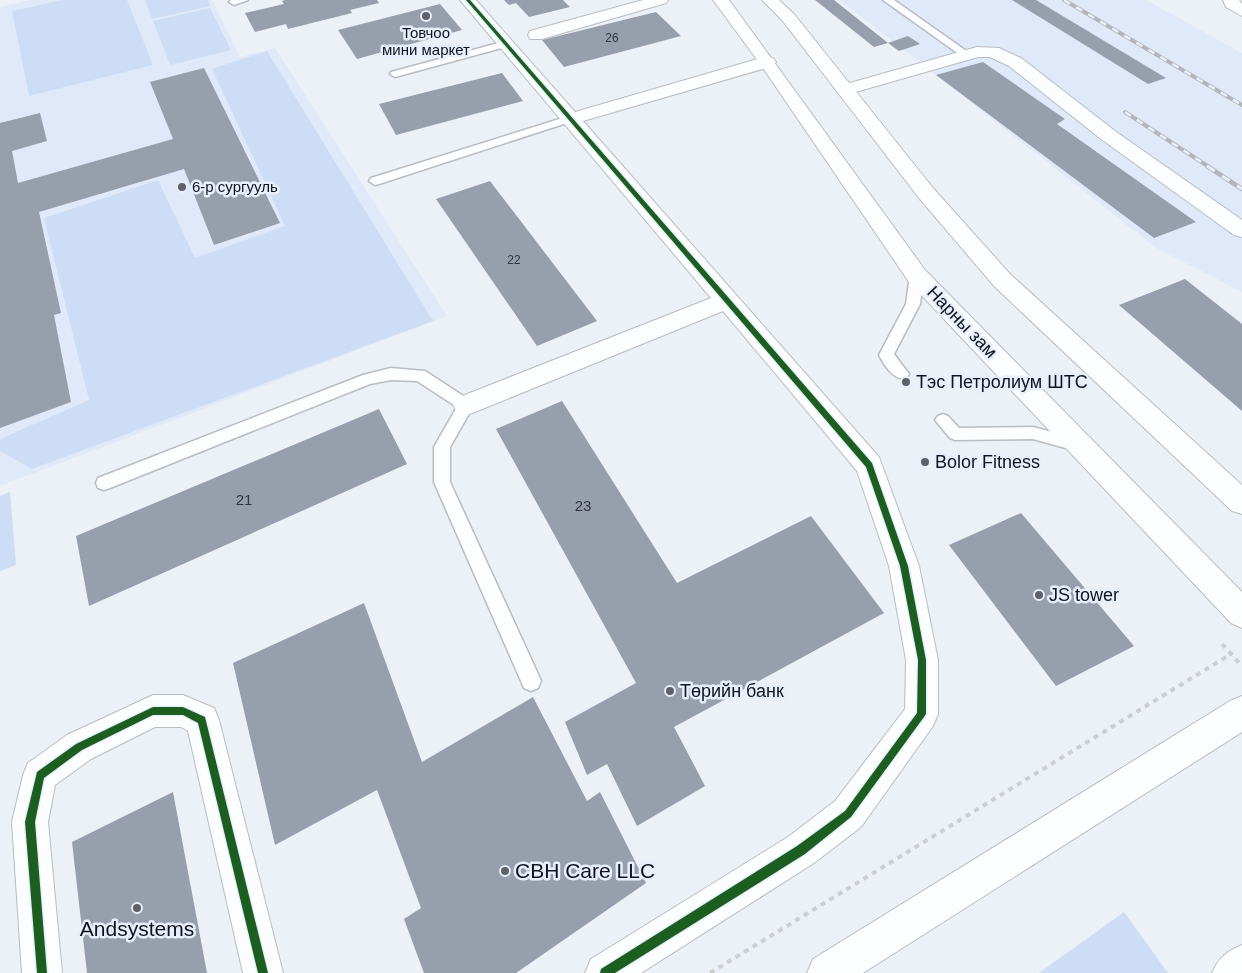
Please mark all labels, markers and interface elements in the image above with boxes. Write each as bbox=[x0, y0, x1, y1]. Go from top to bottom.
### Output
marker: Товчоо мини маркет bbox=[420, 10, 432, 22]
place label: Товчоо мини маркет bbox=[382, 24, 470, 58]
house number: 26 bbox=[605, 31, 619, 45]
place label: 6-р сургууль bbox=[192, 178, 278, 195]
marker: 6-р сургууль bbox=[176, 181, 188, 193]
house number: 22 bbox=[507, 253, 521, 267]
street label: Нарны зам bbox=[923, 282, 1001, 362]
place label: Тэс Петролиум ШТС bbox=[916, 372, 1088, 392]
marker: Тэс Петролиум ШТС bbox=[900, 376, 912, 388]
place label: Bolor Fitness bbox=[935, 452, 1040, 472]
marker: Bolor Fitness bbox=[919, 456, 931, 468]
house number: 21 bbox=[236, 491, 252, 508]
house number: 23 bbox=[575, 497, 591, 514]
place label: JS tower bbox=[1049, 585, 1119, 605]
marker: JS tower bbox=[1033, 589, 1045, 601]
place label: Төрийн банк bbox=[680, 681, 784, 701]
marker: Төрийн банк bbox=[664, 685, 676, 697]
place label: CBH Care LLC bbox=[515, 859, 655, 882]
marker: CBH Care LLC bbox=[499, 865, 511, 877]
marker: Andsystems bbox=[131, 902, 143, 914]
place label: Andsystems bbox=[80, 917, 194, 940]

